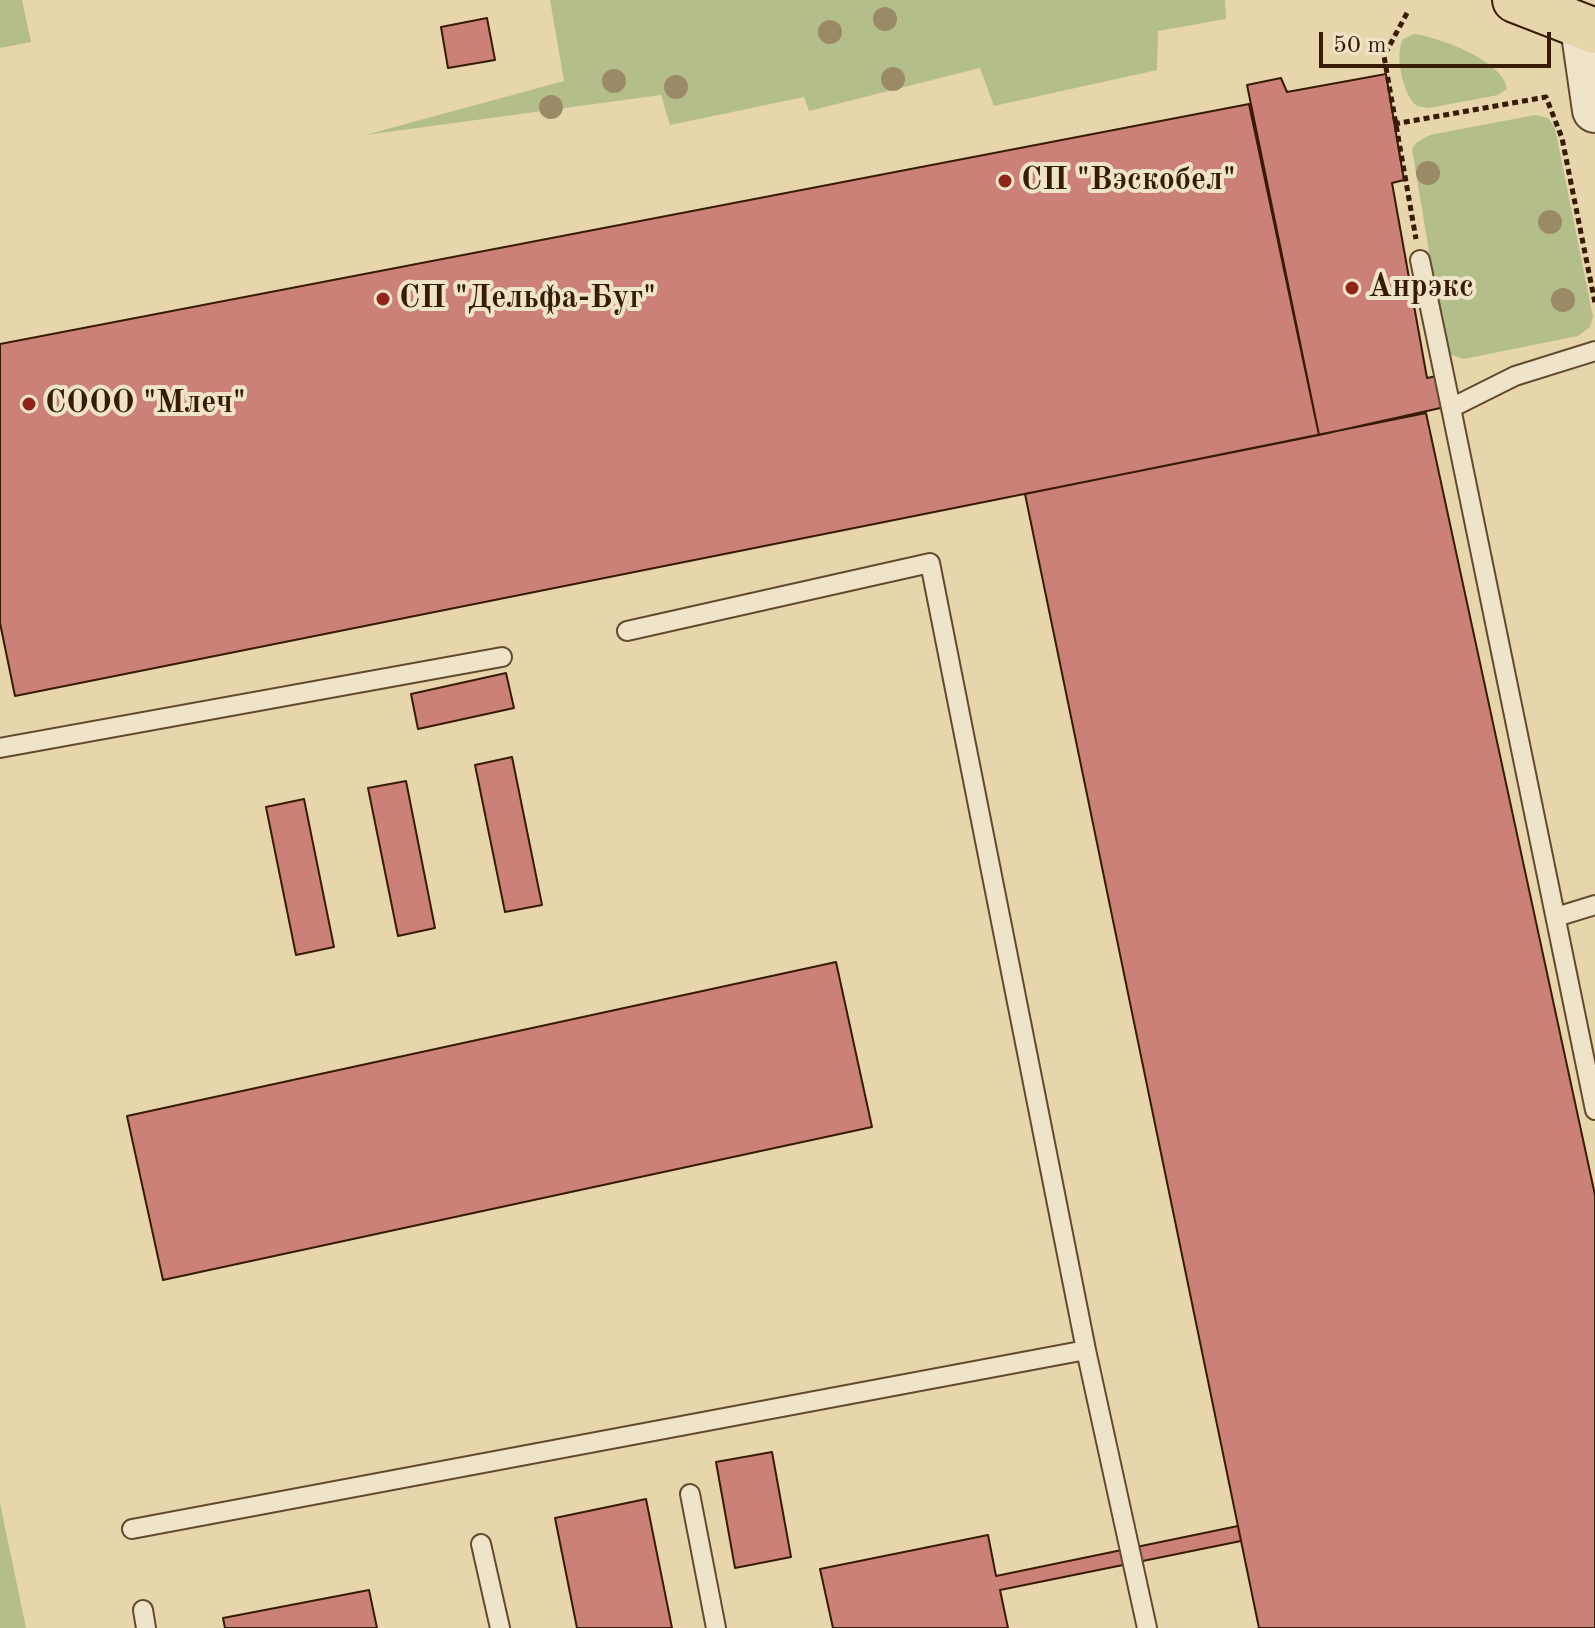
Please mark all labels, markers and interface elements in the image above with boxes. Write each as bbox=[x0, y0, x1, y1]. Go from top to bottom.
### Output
scale bar bbox=[1323, 16, 1555, 66]
text: 50 m bbox=[1333, 34, 1387, 58]
place label: СП "Вэскобел" bbox=[1021, 162, 1236, 200]
marker: СП "Вэскобел" bbox=[996, 172, 1014, 190]
place label: Анрэкс bbox=[1368, 269, 1474, 307]
marker: Анрэкс bbox=[1343, 279, 1361, 297]
place label: СП "Дельфа-Буг" bbox=[399, 280, 656, 318]
marker: СП "Дельфа-Буг" bbox=[374, 290, 392, 308]
place label: СООО "Млеч" bbox=[45, 385, 246, 423]
marker: СООО "Млеч" bbox=[20, 395, 38, 413]

